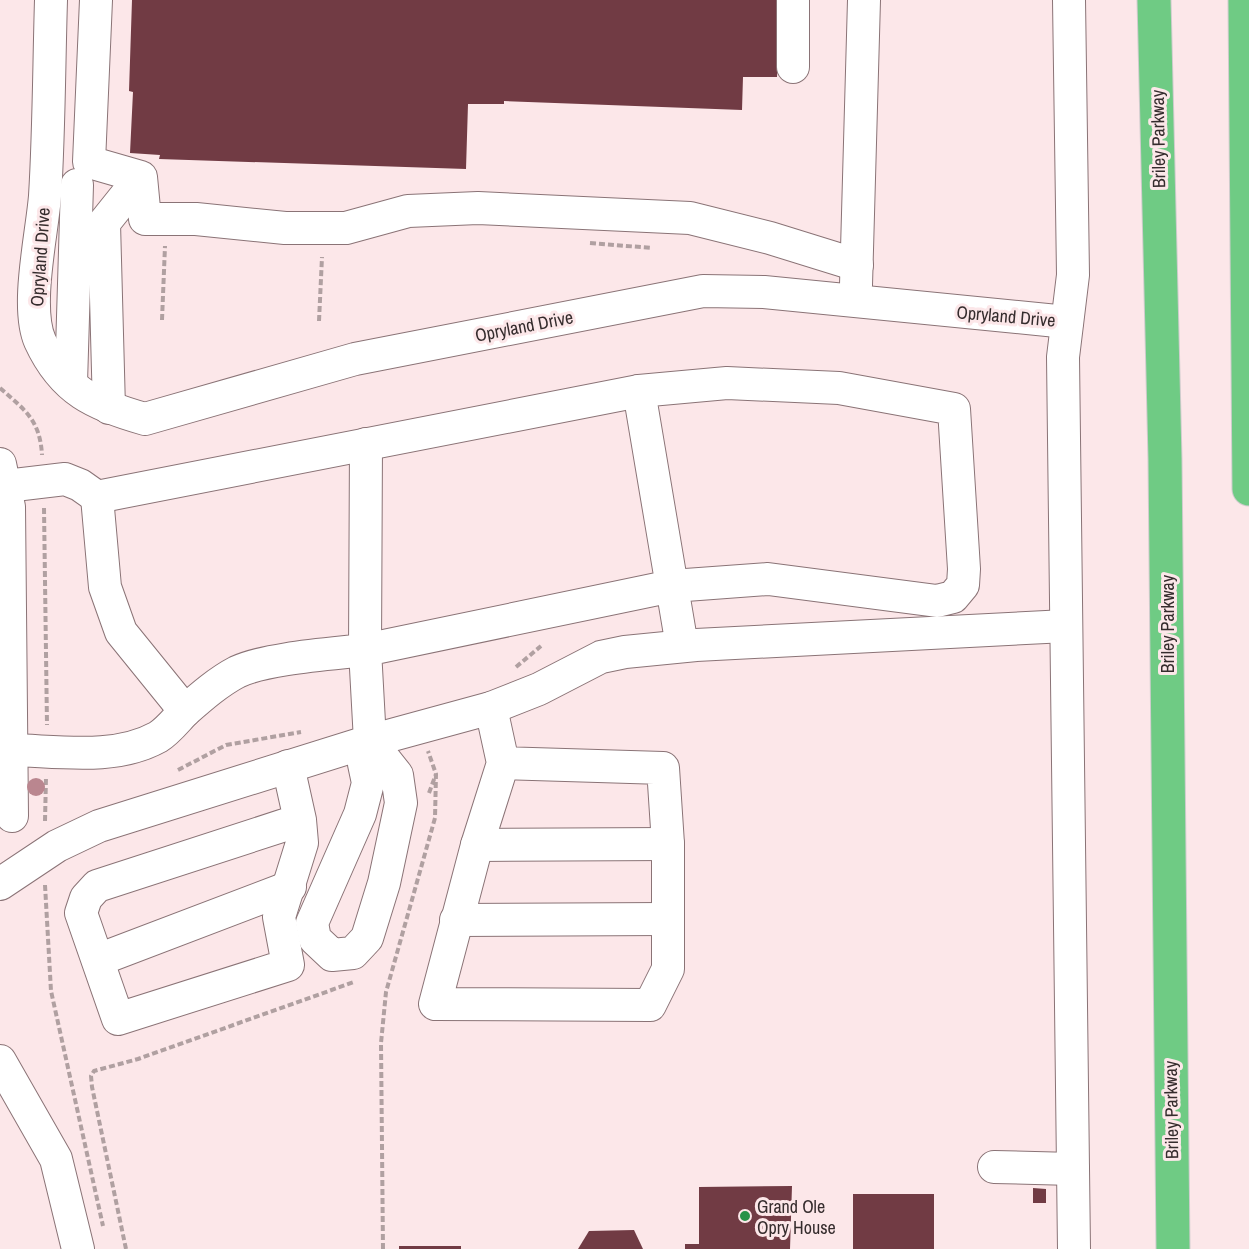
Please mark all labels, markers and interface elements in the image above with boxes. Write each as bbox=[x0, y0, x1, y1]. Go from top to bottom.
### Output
street label: Briley Parkway bbox=[1145, 89, 1171, 188]
street label: Opryland Drive bbox=[24, 207, 56, 307]
street label: Opryland Drive bbox=[955, 299, 1057, 333]
street label: Opryland Drive bbox=[473, 304, 575, 348]
street label: Briley Parkway bbox=[1155, 574, 1180, 673]
street label: Briley Parkway bbox=[1158, 1060, 1184, 1159]
place label: Grand Ole Opry House bbox=[757, 1194, 836, 1240]
marker: Grand Ole Opry House bbox=[738, 1209, 752, 1223]

